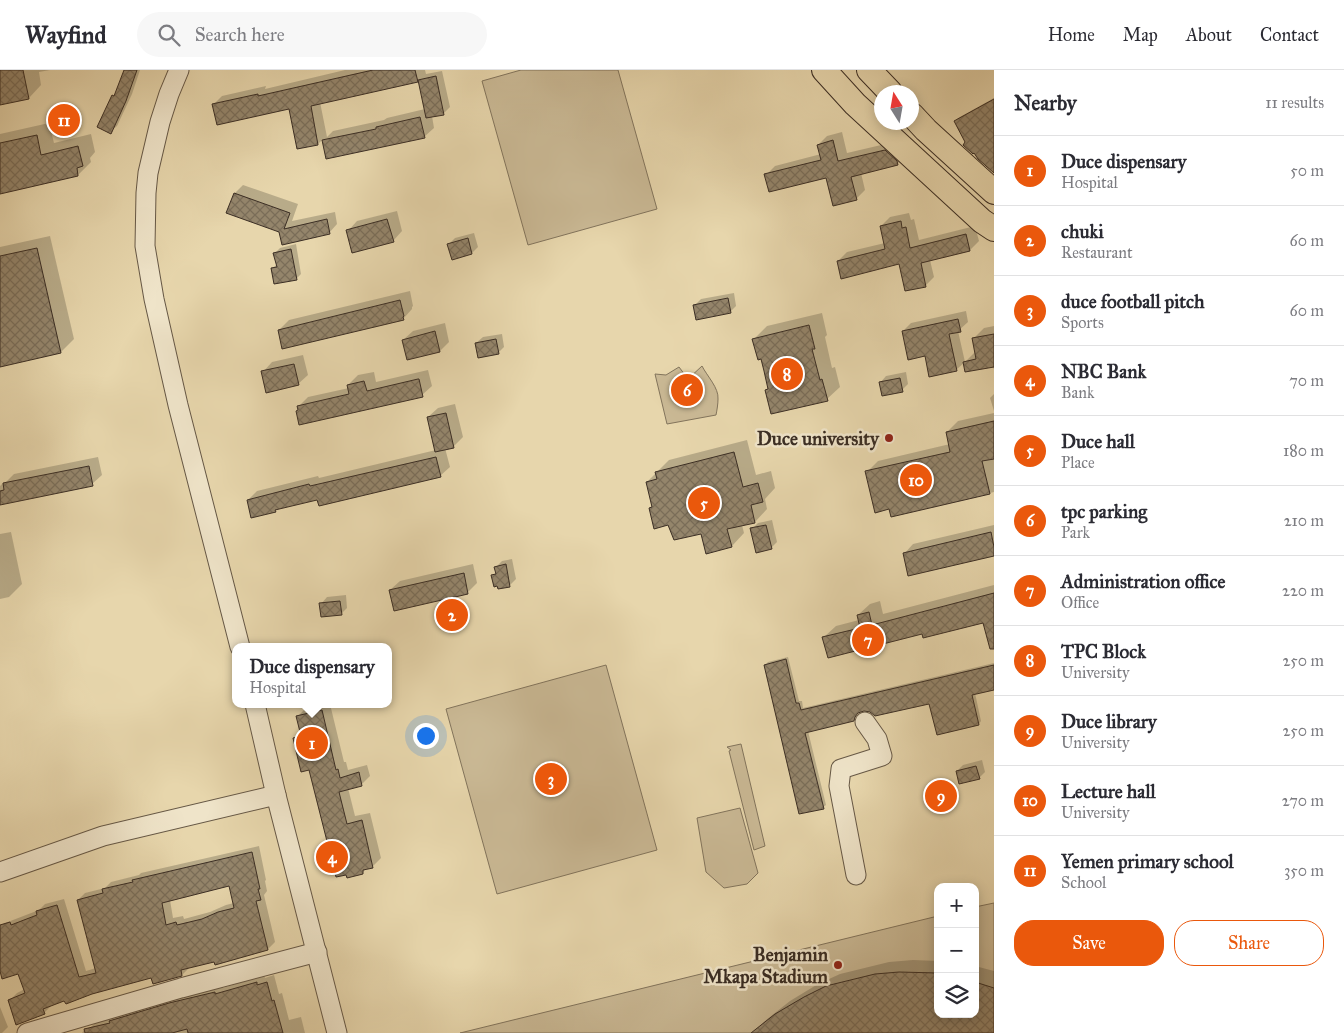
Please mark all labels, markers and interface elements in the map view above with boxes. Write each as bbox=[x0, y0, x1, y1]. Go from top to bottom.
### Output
search box bbox=[137, 12, 487, 57]
text: Wayfind bbox=[25, 20, 107, 50]
icon: search bbox=[155, 21, 183, 49]
text: Search here bbox=[195, 23, 285, 46]
text: Home bbox=[1048, 24, 1095, 46]
text: Map bbox=[1123, 24, 1158, 46]
text: About bbox=[1186, 24, 1232, 46]
text: Contact bbox=[1260, 24, 1319, 46]
north arrow bbox=[874, 85, 919, 130]
text: Nearby bbox=[1014, 90, 1077, 116]
text: 11 results bbox=[1265, 93, 1324, 112]
pin: 11 bbox=[48, 101, 80, 139]
text: Duce dispensary bbox=[1061, 150, 1187, 173]
text: 1 bbox=[1027, 161, 1033, 180]
text: 50 m bbox=[1290, 161, 1324, 180]
text: Hospital bbox=[1061, 173, 1118, 192]
text: chuki bbox=[1061, 220, 1104, 243]
text: 2 bbox=[1026, 231, 1034, 250]
text: 60 m bbox=[1290, 231, 1324, 250]
text: Restaurant bbox=[1061, 243, 1133, 262]
text: duce football pitch bbox=[1061, 290, 1205, 313]
text: 3 bbox=[1027, 301, 1033, 320]
text: 60 m bbox=[1290, 301, 1324, 320]
text: Sports bbox=[1061, 313, 1104, 332]
pin: 8 bbox=[771, 355, 803, 393]
text: NBC Bank bbox=[1061, 360, 1146, 383]
pin: 6 bbox=[671, 371, 703, 409]
text: 4 bbox=[1026, 371, 1034, 390]
text: 70 m bbox=[1289, 371, 1324, 390]
text: Bank bbox=[1061, 383, 1094, 402]
place label: Duce university bbox=[757, 427, 880, 451]
text: Duce hall bbox=[1061, 430, 1135, 453]
marker: Duce university bbox=[883, 432, 895, 444]
text: 5 bbox=[1026, 441, 1034, 460]
text: 180 m bbox=[1283, 441, 1324, 460]
text: Place bbox=[1061, 453, 1095, 472]
pin: 10 bbox=[900, 461, 932, 499]
pin: 5 bbox=[688, 484, 720, 522]
text: tpc parking bbox=[1061, 500, 1147, 523]
text: 6 bbox=[1026, 511, 1034, 530]
text: 210 m bbox=[1284, 511, 1324, 530]
text: Park bbox=[1061, 523, 1090, 542]
text: Administration office bbox=[1061, 570, 1225, 593]
text: 7 bbox=[1026, 581, 1034, 600]
text: 220 m bbox=[1282, 581, 1324, 600]
text: Office bbox=[1061, 593, 1099, 612]
pin: 2 bbox=[436, 596, 468, 634]
pin: 7 bbox=[852, 621, 884, 659]
text: TPC Block bbox=[1061, 640, 1146, 663]
popup bbox=[232, 643, 392, 708]
text: 8 bbox=[1026, 651, 1034, 670]
text: 250 m bbox=[1283, 651, 1324, 670]
text: Duce dispensary bbox=[249, 655, 375, 678]
text: University bbox=[1061, 663, 1130, 682]
text: Hospital bbox=[249, 678, 306, 697]
text: Duce library bbox=[1061, 710, 1157, 733]
text: 9 bbox=[1026, 721, 1034, 740]
text: 250 m bbox=[1283, 721, 1324, 740]
your location bbox=[413, 723, 439, 749]
pin: 1 bbox=[296, 724, 328, 762]
text: University bbox=[1061, 733, 1130, 752]
pin: 3 bbox=[535, 760, 567, 798]
pin: 9 bbox=[925, 777, 957, 815]
text: Lecture hall bbox=[1061, 780, 1156, 803]
text: 10 bbox=[1022, 791, 1038, 810]
text: 270 m bbox=[1282, 791, 1324, 810]
text: University bbox=[1061, 803, 1130, 822]
pin: 4 bbox=[316, 838, 348, 876]
text: Yemen primary school bbox=[1061, 850, 1234, 873]
text: 11 bbox=[1024, 861, 1036, 880]
text: 350 m bbox=[1284, 861, 1324, 880]
text: School bbox=[1061, 873, 1106, 892]
map controls bbox=[934, 883, 979, 1018]
button: + bbox=[934, 883, 979, 928]
button: Save bbox=[1014, 920, 1164, 966]
button: Share bbox=[1174, 920, 1324, 966]
button: − bbox=[934, 928, 979, 973]
place label: Benjamin Mkapa Stadium bbox=[704, 943, 829, 989]
marker: Benjamin Mkapa Stadium bbox=[832, 959, 844, 971]
button: layers bbox=[934, 973, 979, 1018]

